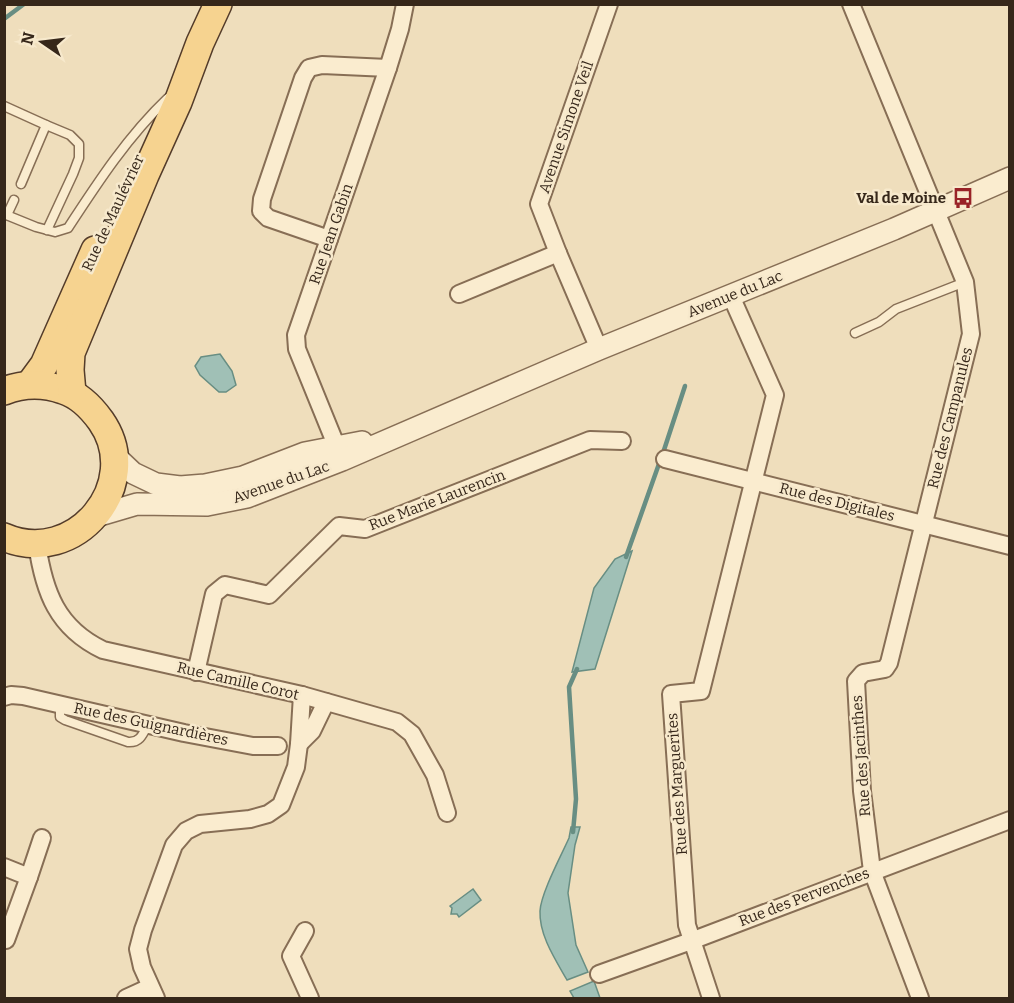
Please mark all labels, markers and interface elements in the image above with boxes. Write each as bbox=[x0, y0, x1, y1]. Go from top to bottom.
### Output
north arrow bbox=[12, 12, 72, 72]
text: N bbox=[17, 30, 39, 47]
street label: Avenue Simone Veil bbox=[535, 59, 597, 195]
street label: Rue de Maulévrier bbox=[78, 151, 148, 274]
street label: Rue Jean Gabin bbox=[305, 181, 357, 287]
bus stop icon: Val de Moine bbox=[951, 186, 975, 210]
place label: Val de Moine bbox=[856, 189, 946, 207]
street label: Avenue du Lac bbox=[685, 267, 785, 321]
street label: Rue des Campanules bbox=[924, 346, 976, 490]
street label: Avenue du Lac bbox=[230, 457, 332, 507]
street label: Rue Marie Laurencin bbox=[366, 466, 508, 534]
street label: Rue des Digitales bbox=[777, 479, 897, 525]
street label: Rue Camille Corot bbox=[175, 658, 301, 704]
street label: Rue des Jacinthes bbox=[848, 695, 874, 817]
street label: Rue des Guignardières bbox=[72, 699, 230, 749]
street label: Rue des Marguerites bbox=[663, 712, 691, 856]
street label: Rue des Pervenches bbox=[736, 864, 872, 930]

